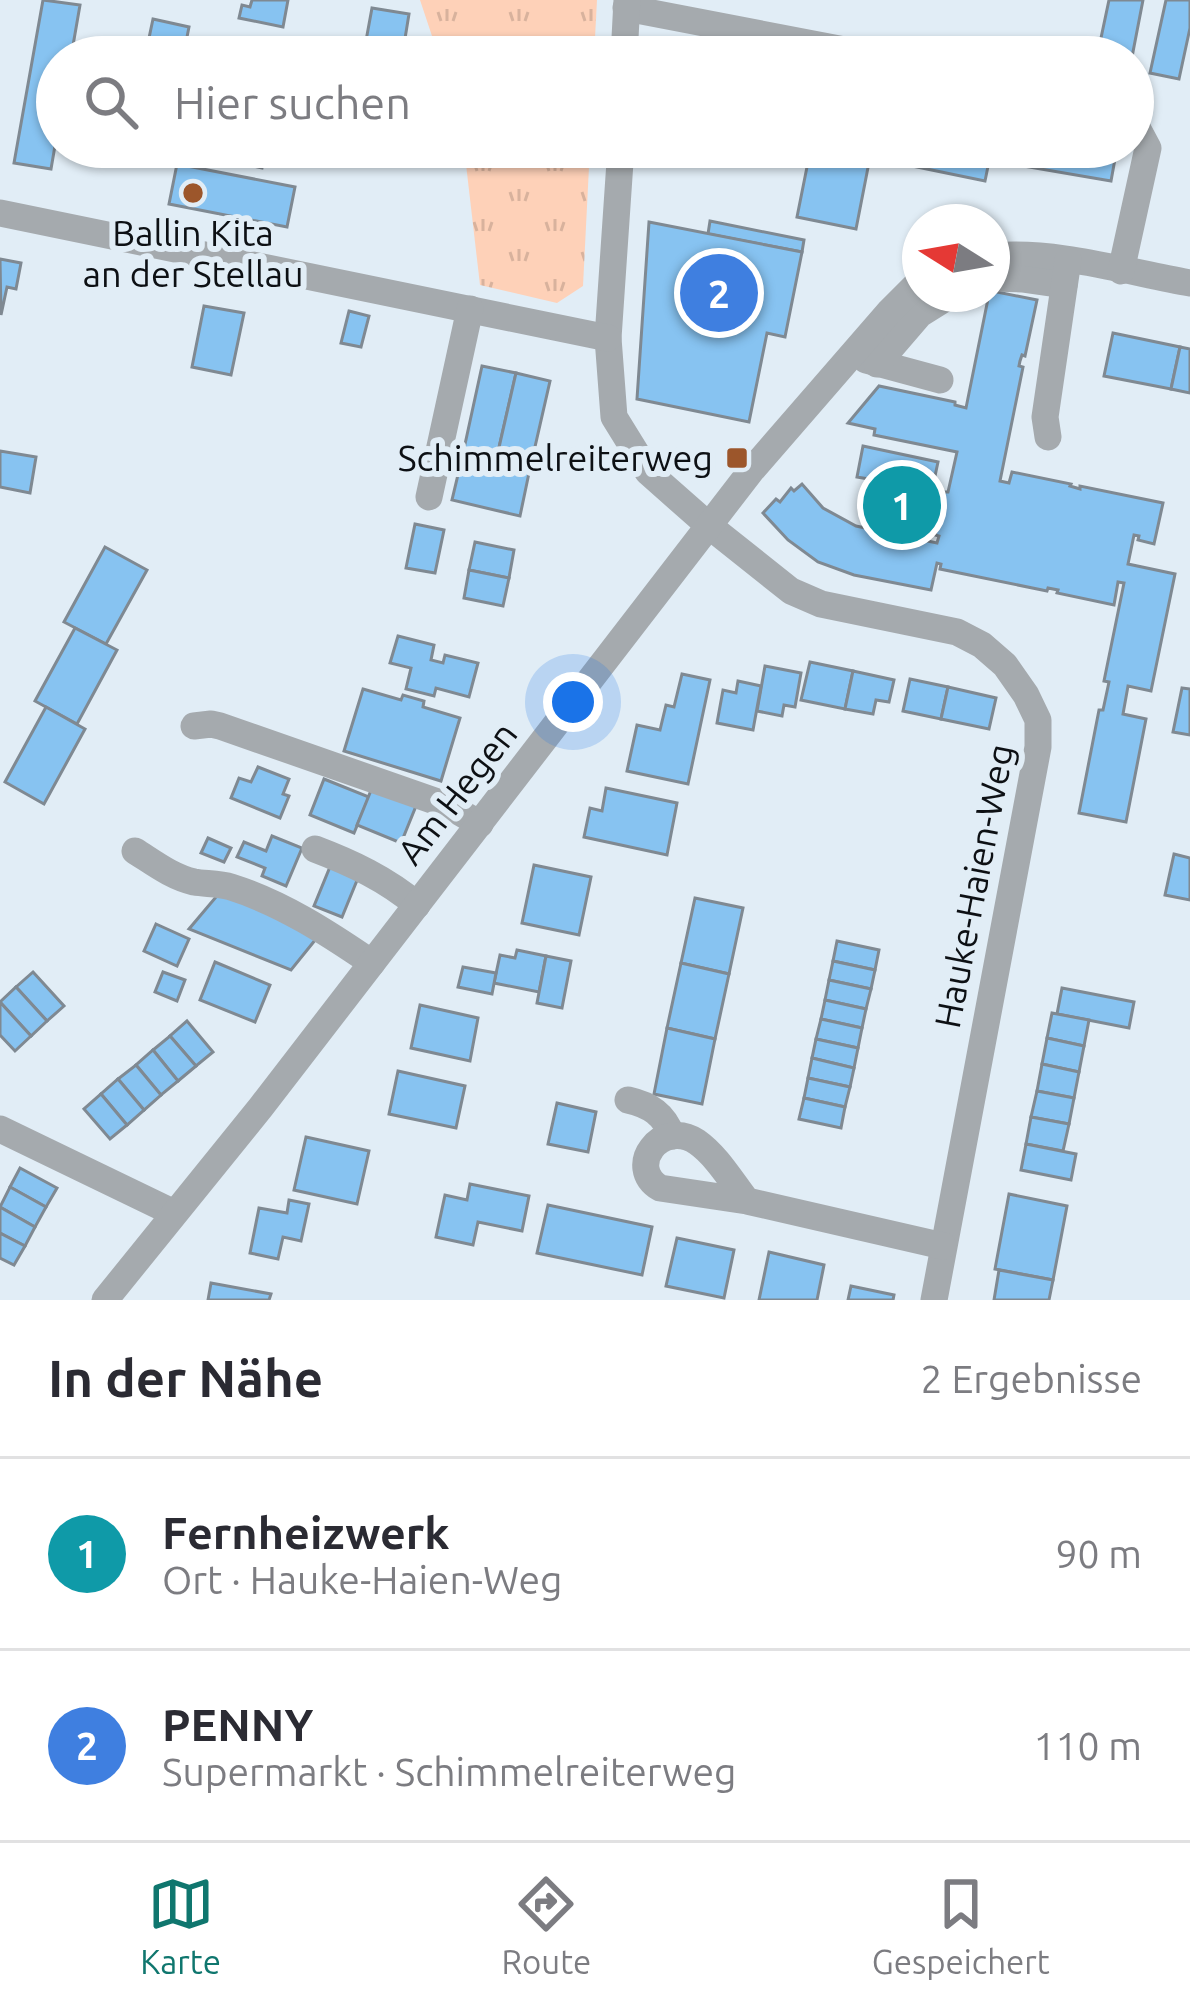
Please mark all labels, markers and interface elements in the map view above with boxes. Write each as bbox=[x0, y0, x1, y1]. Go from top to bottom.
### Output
search box bbox=[36, 36, 1154, 168]
icon: search bbox=[78, 69, 144, 135]
text: Hier suchen bbox=[174, 77, 411, 128]
marker: Ballin Kita an der Stellau bbox=[180, 180, 206, 206]
north arrow bbox=[902, 204, 1010, 312]
place label: Ballin Kita an der Stellau bbox=[83, 212, 303, 294]
pin: 2 bbox=[680, 248, 758, 338]
place label: Schimmelreiterweg bbox=[398, 437, 713, 478]
marker: Schimmelreiterweg bbox=[724, 445, 750, 471]
pin: 1 bbox=[863, 460, 941, 550]
your location bbox=[543, 672, 603, 732]
street label: Am Hegen bbox=[388, 714, 525, 872]
street label: Hauke-Haien-Weg bbox=[926, 740, 1021, 1031]
text: In der Nähe bbox=[48, 1349, 323, 1407]
text: 2 Ergebnisse bbox=[921, 1357, 1142, 1400]
text: Fernheizwerk bbox=[162, 1507, 450, 1558]
text: 1 bbox=[76, 1532, 98, 1575]
text: 90 m bbox=[1055, 1532, 1142, 1575]
text: Ort · Hauke-Haien-Weg bbox=[162, 1558, 562, 1601]
text: PENNY bbox=[162, 1699, 313, 1750]
text: 2 bbox=[76, 1724, 98, 1767]
text: 110 m bbox=[1033, 1724, 1142, 1767]
text: Supermarkt · Schimmelreiterweg bbox=[162, 1750, 736, 1793]
tab: Karte bbox=[140, 1871, 221, 1980]
tab: Route bbox=[502, 1871, 591, 1980]
tab: Gespeichert bbox=[872, 1871, 1050, 1980]

